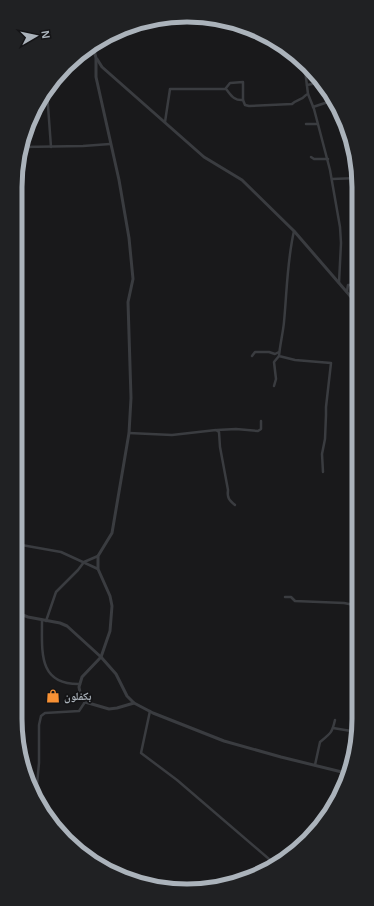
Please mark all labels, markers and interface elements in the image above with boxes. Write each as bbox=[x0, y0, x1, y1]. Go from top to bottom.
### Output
north arrow bbox=[16, 16, 56, 56]
text: N bbox=[39, 30, 52, 39]
shop icon: بكفلون bbox=[45, 688, 61, 704]
place label: بكفلون bbox=[64, 690, 91, 704]

